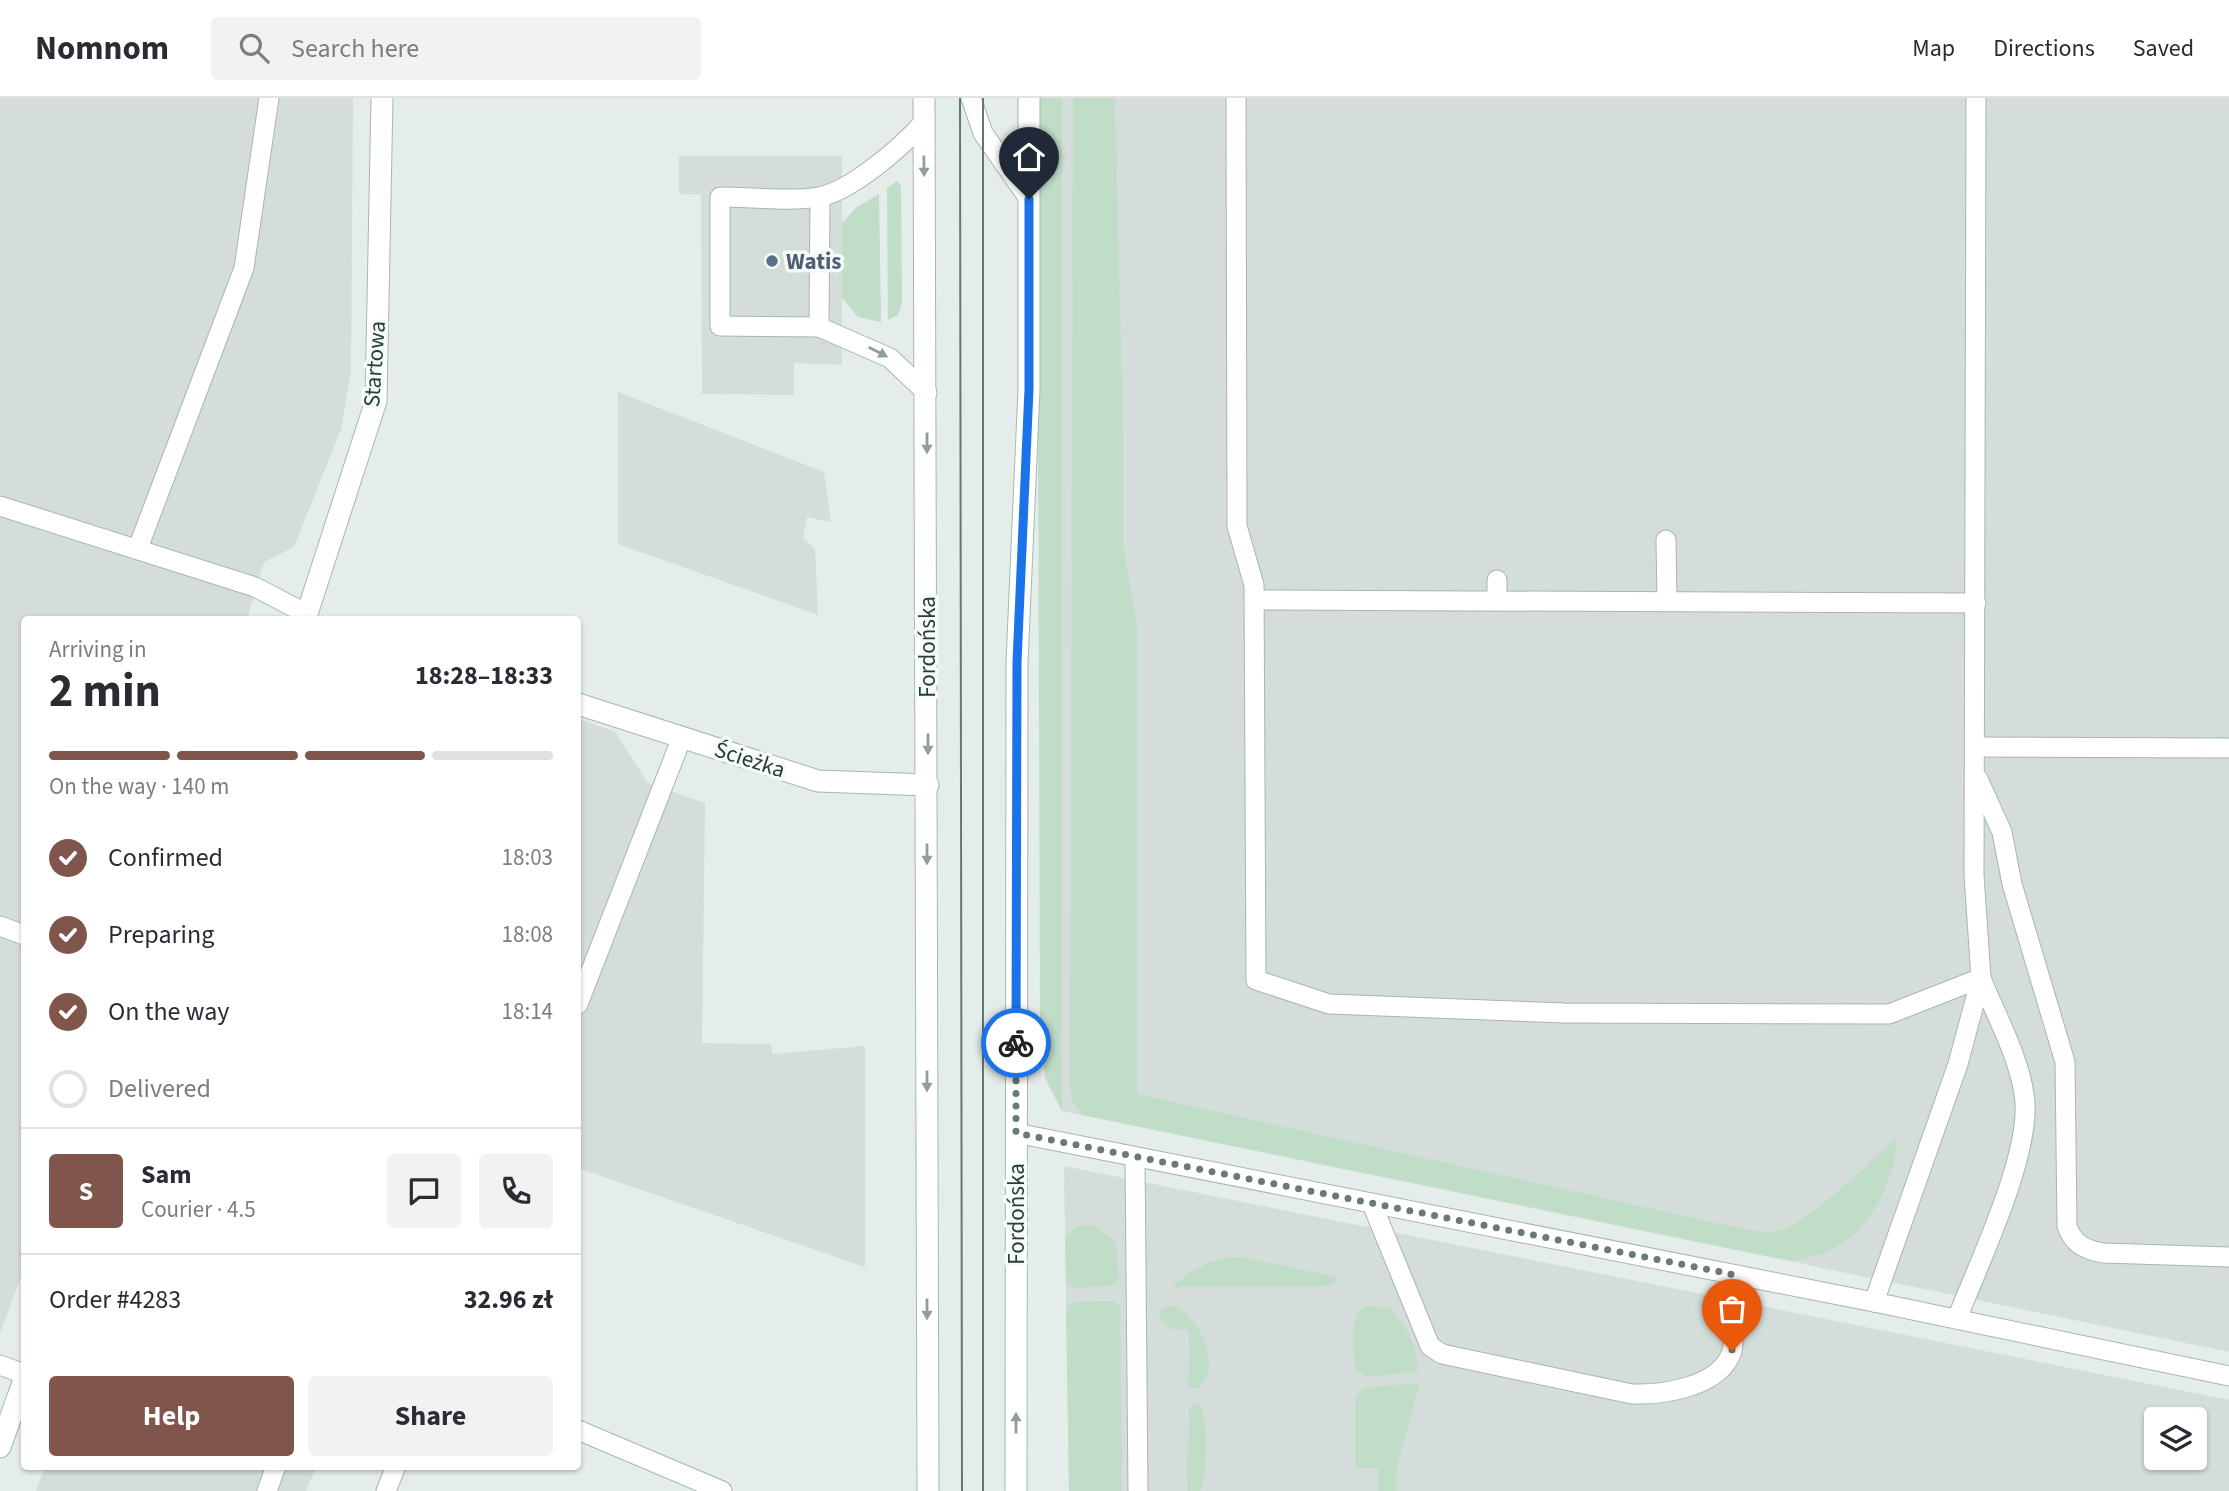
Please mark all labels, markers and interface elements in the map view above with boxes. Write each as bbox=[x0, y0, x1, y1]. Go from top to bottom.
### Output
search box bbox=[211, 17, 701, 80]
text: Nomnom bbox=[35, 25, 169, 72]
icon: search bbox=[235, 29, 273, 67]
text: Search here bbox=[291, 30, 419, 67]
text: Map bbox=[1912, 31, 1955, 66]
text: Directions bbox=[1993, 31, 2095, 66]
text: Saved bbox=[2133, 31, 2194, 66]
pin bbox=[999, 127, 1059, 199]
icon: home bbox=[1010, 138, 1048, 176]
one-way arrow bbox=[919, 155, 930, 177]
place label: Watis bbox=[786, 245, 841, 278]
marker: Watis bbox=[764, 253, 780, 269]
street label: Startowa bbox=[355, 320, 394, 408]
one-way arrow bbox=[868, 346, 888, 358]
one-way arrow bbox=[921, 432, 933, 454]
street label: Fordońska bbox=[911, 596, 944, 698]
text: Arriving in bbox=[49, 633, 147, 666]
text: 18:28–18:33 bbox=[415, 657, 553, 694]
text: 2 min bbox=[49, 659, 161, 724]
street label: Ścieżka bbox=[710, 733, 789, 786]
one-way arrow bbox=[922, 733, 934, 755]
text: On the way · 140 m bbox=[49, 770, 229, 803]
icon: check bbox=[49, 839, 87, 877]
text: Confirmed bbox=[108, 839, 223, 876]
text: 18:03 bbox=[502, 841, 553, 874]
one-way arrow bbox=[921, 843, 933, 865]
icon: check bbox=[49, 916, 87, 954]
text: Preparing bbox=[108, 916, 214, 953]
text: 18:08 bbox=[502, 918, 553, 951]
icon: check bbox=[49, 993, 87, 1031]
text: On the way bbox=[108, 993, 229, 1030]
text: 18:14 bbox=[502, 995, 553, 1028]
courier bbox=[981, 1008, 1051, 1078]
icon: bike bbox=[997, 1024, 1035, 1062]
text: Delivered bbox=[108, 1070, 211, 1107]
one-way arrow bbox=[921, 1070, 933, 1092]
button: chat bbox=[387, 1154, 461, 1228]
button: phone bbox=[479, 1154, 553, 1228]
text: Sam bbox=[141, 1156, 191, 1193]
street label: Fordońska bbox=[1000, 1163, 1033, 1265]
text: S bbox=[79, 1173, 93, 1210]
text: Courier · 4.5 bbox=[141, 1193, 256, 1226]
pin bbox=[1702, 1279, 1762, 1351]
text: Order #4283 bbox=[49, 1281, 181, 1318]
text: 32.96 zł bbox=[464, 1281, 553, 1318]
icon: bag bbox=[1713, 1290, 1751, 1328]
one-way arrow bbox=[921, 1298, 933, 1320]
button: Help bbox=[49, 1376, 294, 1456]
button: Share bbox=[308, 1376, 553, 1456]
map controls bbox=[2144, 1407, 2207, 1470]
button: layers bbox=[2144, 1407, 2207, 1470]
one-way arrow bbox=[1010, 1412, 1022, 1434]

